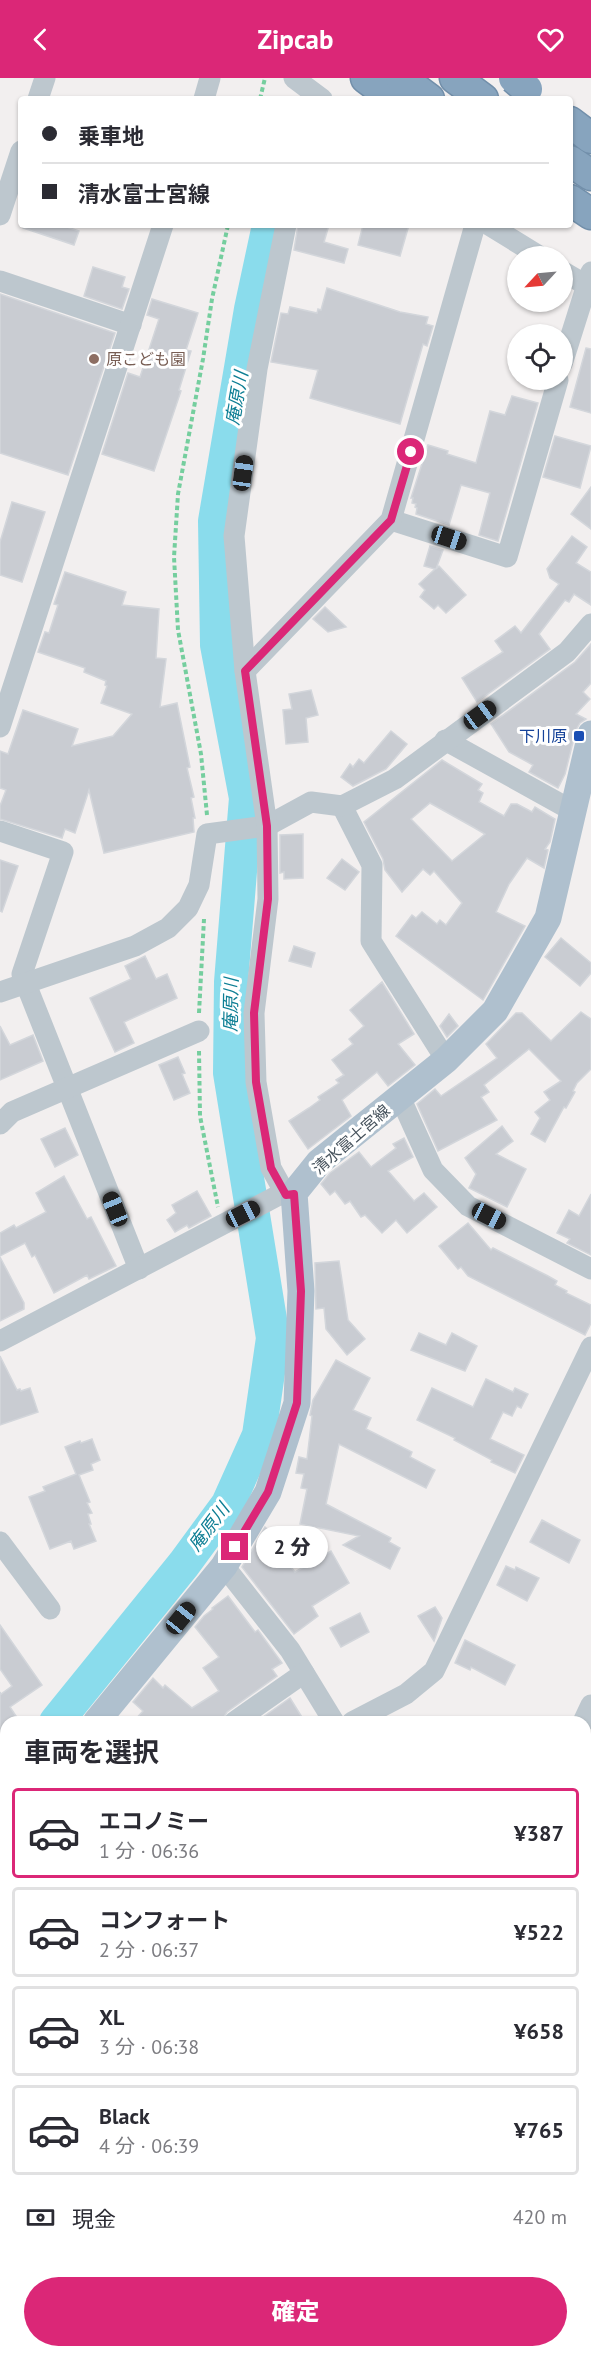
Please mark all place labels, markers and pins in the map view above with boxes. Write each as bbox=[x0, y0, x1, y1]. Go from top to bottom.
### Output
place label: 原こども園 bbox=[106, 349, 186, 369]
marker: 原こども園 bbox=[87, 352, 101, 366]
place label: 下川原 bbox=[519, 726, 567, 746]
marker: 下川原 bbox=[572, 729, 586, 743]

